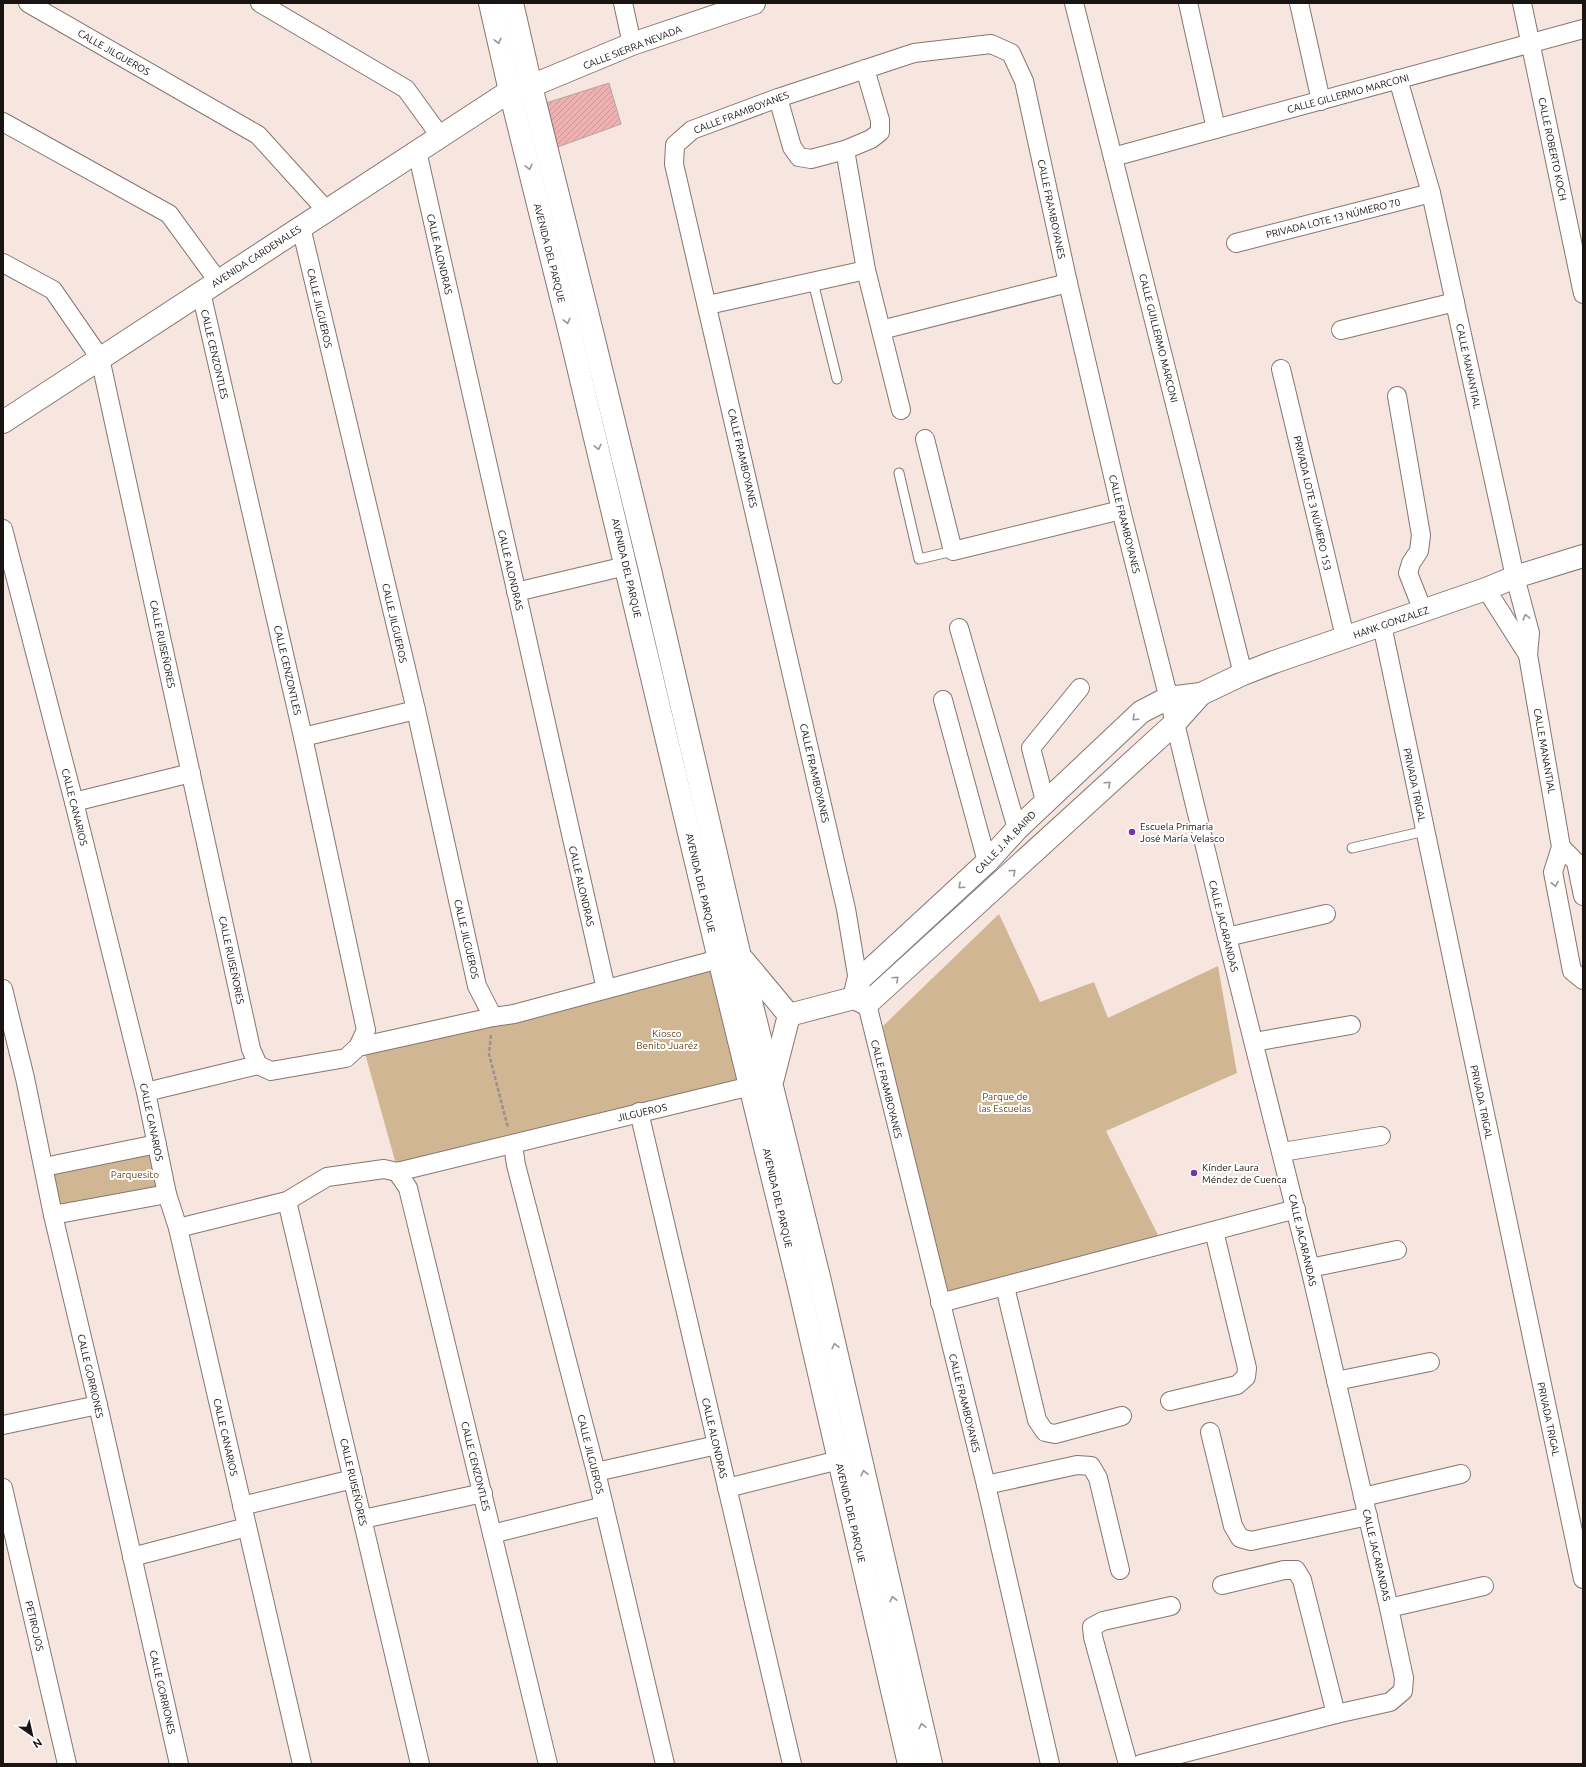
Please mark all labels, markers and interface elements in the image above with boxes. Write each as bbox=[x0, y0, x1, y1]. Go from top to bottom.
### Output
street label: CALLE SIERRA NEVADA bbox=[581, 23, 683, 71]
street label: CALLE JILGUEROS bbox=[76, 27, 152, 78]
one-way arrow bbox=[494, 38, 502, 44]
street label: CALLE GILLERMO MARCONI bbox=[1286, 72, 1410, 115]
street label: CALLE FRAMBOYANES bbox=[692, 89, 790, 136]
street label: CALLE ROBERTO KOCH bbox=[1536, 96, 1569, 202]
street label: CALLE FRAMBOYANES bbox=[1036, 158, 1067, 260]
one-way arrow bbox=[524, 164, 533, 171]
street label: PRIVADA LOTE 13 NÚMERO 70 bbox=[1265, 195, 1402, 241]
street label: AVENIDA DEL PARQUE bbox=[532, 202, 567, 304]
street label: CALLE ALONDRAS bbox=[425, 213, 454, 296]
street label: AVENIDA CARDENALES bbox=[209, 223, 303, 290]
street label: CALLE JILGUEROS bbox=[305, 267, 334, 349]
street label: CALLE GUILLERMO MARCONI bbox=[1137, 272, 1180, 404]
street label: CALLE CENZONTLES bbox=[199, 308, 230, 400]
one-way arrow bbox=[562, 317, 571, 324]
street label: CALLE MANANTIAL bbox=[1454, 323, 1483, 410]
street label: CALLE FRAMBOYANES bbox=[726, 408, 759, 509]
street label: PRIVADA LOTE 3 NÚMERO 153 bbox=[1292, 434, 1334, 572]
one-way arrow bbox=[593, 444, 601, 450]
street label: CALLE FRAMBOYANES bbox=[1107, 474, 1142, 575]
street label: AVENIDA DEL PARQUE bbox=[610, 517, 643, 619]
street label: CALLE ALONDRAS bbox=[496, 529, 525, 612]
street label: CALLE JILGUEROS bbox=[380, 582, 409, 664]
street label: CALLE RUISEÑORES bbox=[148, 599, 177, 689]
street label: HANK GONZALEZ bbox=[1352, 604, 1431, 641]
one-way arrow bbox=[1522, 613, 1531, 620]
street label: CALLE CENZONTLES bbox=[272, 624, 303, 716]
street label: CALLE MANANTIAL bbox=[1532, 707, 1557, 795]
one-way arrow bbox=[1132, 713, 1140, 721]
street label: CALLE FRAMBOYANES bbox=[798, 723, 831, 824]
street label: PRIVADA TRIGAL bbox=[1401, 747, 1428, 823]
street label: CALLE CANARIOS bbox=[60, 767, 89, 847]
one-way arrow bbox=[1104, 782, 1111, 789]
street label: CALLE J. M. BAIRD bbox=[973, 809, 1038, 876]
place label: Escuela Primaria José María Velasco bbox=[1140, 821, 1225, 844]
marker: Escuela Primaria José María Velasco bbox=[1127, 827, 1137, 837]
street label: AVENIDA DEL PARQUE bbox=[684, 832, 717, 934]
street label: CALLE ALONDRAS bbox=[567, 845, 596, 928]
one-way arrow bbox=[1008, 870, 1015, 877]
street label: CALLE JACARANDAS bbox=[1207, 879, 1240, 973]
one-way arrow bbox=[958, 881, 966, 889]
one-way arrow bbox=[1550, 881, 1559, 887]
street label: CALLE JILGUEROS bbox=[452, 898, 481, 980]
street label: CALLE RUISEÑORES bbox=[217, 915, 246, 1005]
one-way arrow bbox=[891, 976, 899, 984]
park label: Kiosco Benito Juaréz bbox=[636, 1028, 698, 1051]
street label: CALLE FRAMBOYANES bbox=[869, 1039, 904, 1140]
street label: PRIVADA TRIGAL bbox=[1468, 1064, 1495, 1140]
street label: CALLE CANARIOS bbox=[138, 1082, 165, 1162]
park label: Parque de las Escuelas bbox=[979, 1091, 1031, 1114]
street label: JILGUEROS bbox=[616, 1101, 668, 1124]
street label: AVENIDA DEL PARQUE bbox=[761, 1147, 794, 1249]
place label: Kínder Laura Méndez de Cuenca bbox=[1202, 1162, 1287, 1185]
marker: Kínder Laura Méndez de Cuenca bbox=[1189, 1168, 1199, 1178]
park label: Parquesito bbox=[111, 1169, 159, 1180]
street label: CALLE JACARANDAS bbox=[1287, 1193, 1318, 1287]
street label: CALLE GORRIONES bbox=[75, 1333, 106, 1419]
one-way arrow bbox=[832, 1343, 840, 1349]
street label: CALLE FRAMBOYANES bbox=[947, 1353, 982, 1454]
street label: PRIVADA TRIGAL bbox=[1535, 1381, 1562, 1457]
street label: CALLE CANARIOS bbox=[211, 1397, 240, 1477]
street label: CALLE ALONDRAS bbox=[700, 1397, 729, 1480]
street label: CALLE JILGUEROS bbox=[575, 1413, 606, 1495]
street label: CALLE CENZONTLES bbox=[459, 1420, 492, 1512]
street label: CALLE RUISEÑORES bbox=[338, 1437, 369, 1527]
street label: AVENIDA DEL PARQUE bbox=[834, 1462, 867, 1564]
one-way arrow bbox=[861, 1469, 869, 1476]
street label: CALLE JACARANDAS bbox=[1361, 1508, 1392, 1602]
one-way arrow bbox=[890, 1596, 898, 1603]
street label: PETIROJOS bbox=[23, 1600, 46, 1652]
street label: CALLE GORRIONES bbox=[147, 1649, 178, 1735]
north arrow bbox=[12, 1715, 52, 1755]
one-way arrow bbox=[919, 1723, 927, 1729]
text: N bbox=[31, 1736, 44, 1751]

